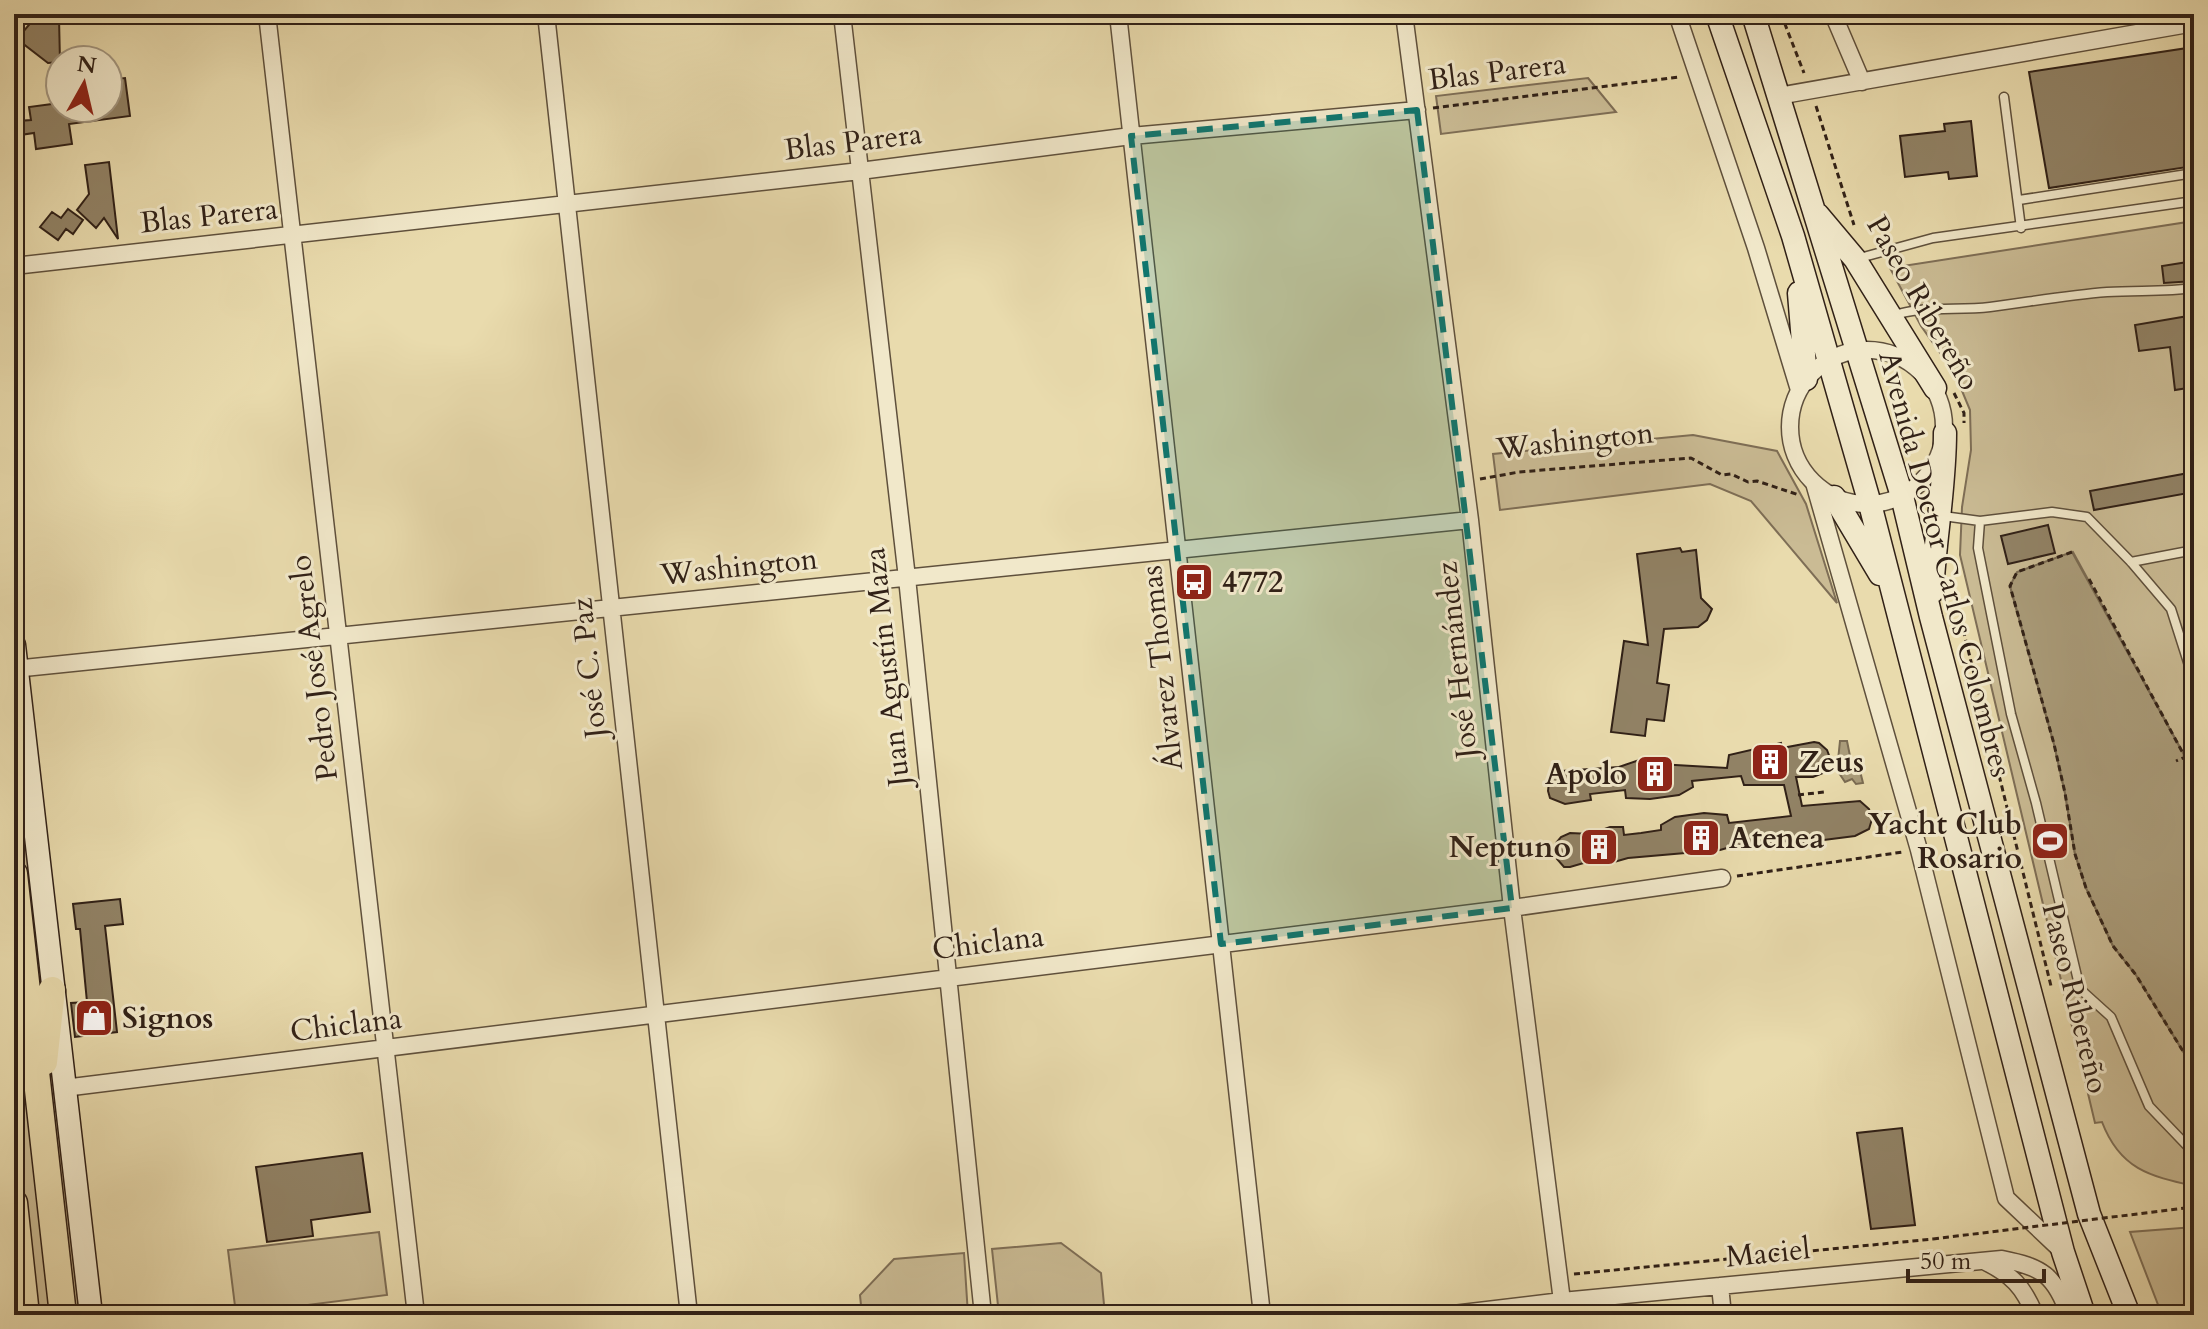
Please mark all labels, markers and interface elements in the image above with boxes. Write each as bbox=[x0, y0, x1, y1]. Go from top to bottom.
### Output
street label: Blas Parera bbox=[1426, 43, 1568, 101]
north arrow bbox=[44, 44, 124, 124]
text: N bbox=[75, 49, 98, 81]
street label: Blas Parera bbox=[782, 113, 924, 171]
street label: Blas Parera bbox=[138, 188, 280, 244]
street label: Paseo Ribereño bbox=[1856, 208, 1990, 398]
street label: Avenida Doctor Carlos Colombres bbox=[1868, 346, 2022, 782]
street label: Washington bbox=[1493, 412, 1656, 470]
street label: Washington bbox=[657, 538, 820, 596]
street label: Juan Agustín Maza bbox=[854, 546, 920, 792]
street label: Pedro José Agrelo bbox=[280, 553, 348, 783]
street label: José Hernández bbox=[1426, 559, 1488, 764]
bus stop icon: 4772 bbox=[1173, 561, 1215, 603]
place label: 4772 bbox=[1222, 562, 1283, 603]
street label: Álvarez Thomas bbox=[1131, 563, 1193, 773]
street label: José C. Paz bbox=[561, 595, 617, 744]
building icon: Zeus bbox=[1749, 741, 1791, 783]
place label: Zeus bbox=[1798, 742, 1864, 783]
building icon: Apolo bbox=[1634, 753, 1676, 795]
place label: Apolo bbox=[1545, 754, 1627, 795]
place label: Yacht Club Rosario bbox=[1868, 804, 2022, 879]
building icon: Atenea bbox=[1680, 817, 1722, 859]
place label: Atenea bbox=[1729, 818, 1825, 859]
sports icon: Yacht Club Rosario bbox=[2029, 820, 2071, 862]
building icon: Neptuno bbox=[1578, 826, 1620, 868]
place label: Neptuno bbox=[1449, 827, 1571, 868]
street label: Paseo Ribereño bbox=[2031, 898, 2119, 1098]
street label: Chiclana bbox=[930, 916, 1046, 970]
shop icon: Signos bbox=[73, 997, 115, 1039]
place label: Signos bbox=[122, 998, 213, 1039]
street label: Chiclana bbox=[288, 998, 404, 1052]
street label: Maciel bbox=[1724, 1228, 1813, 1278]
scale bar bbox=[1908, 1233, 2044, 1283]
text: 50 m bbox=[1920, 1245, 1972, 1278]

